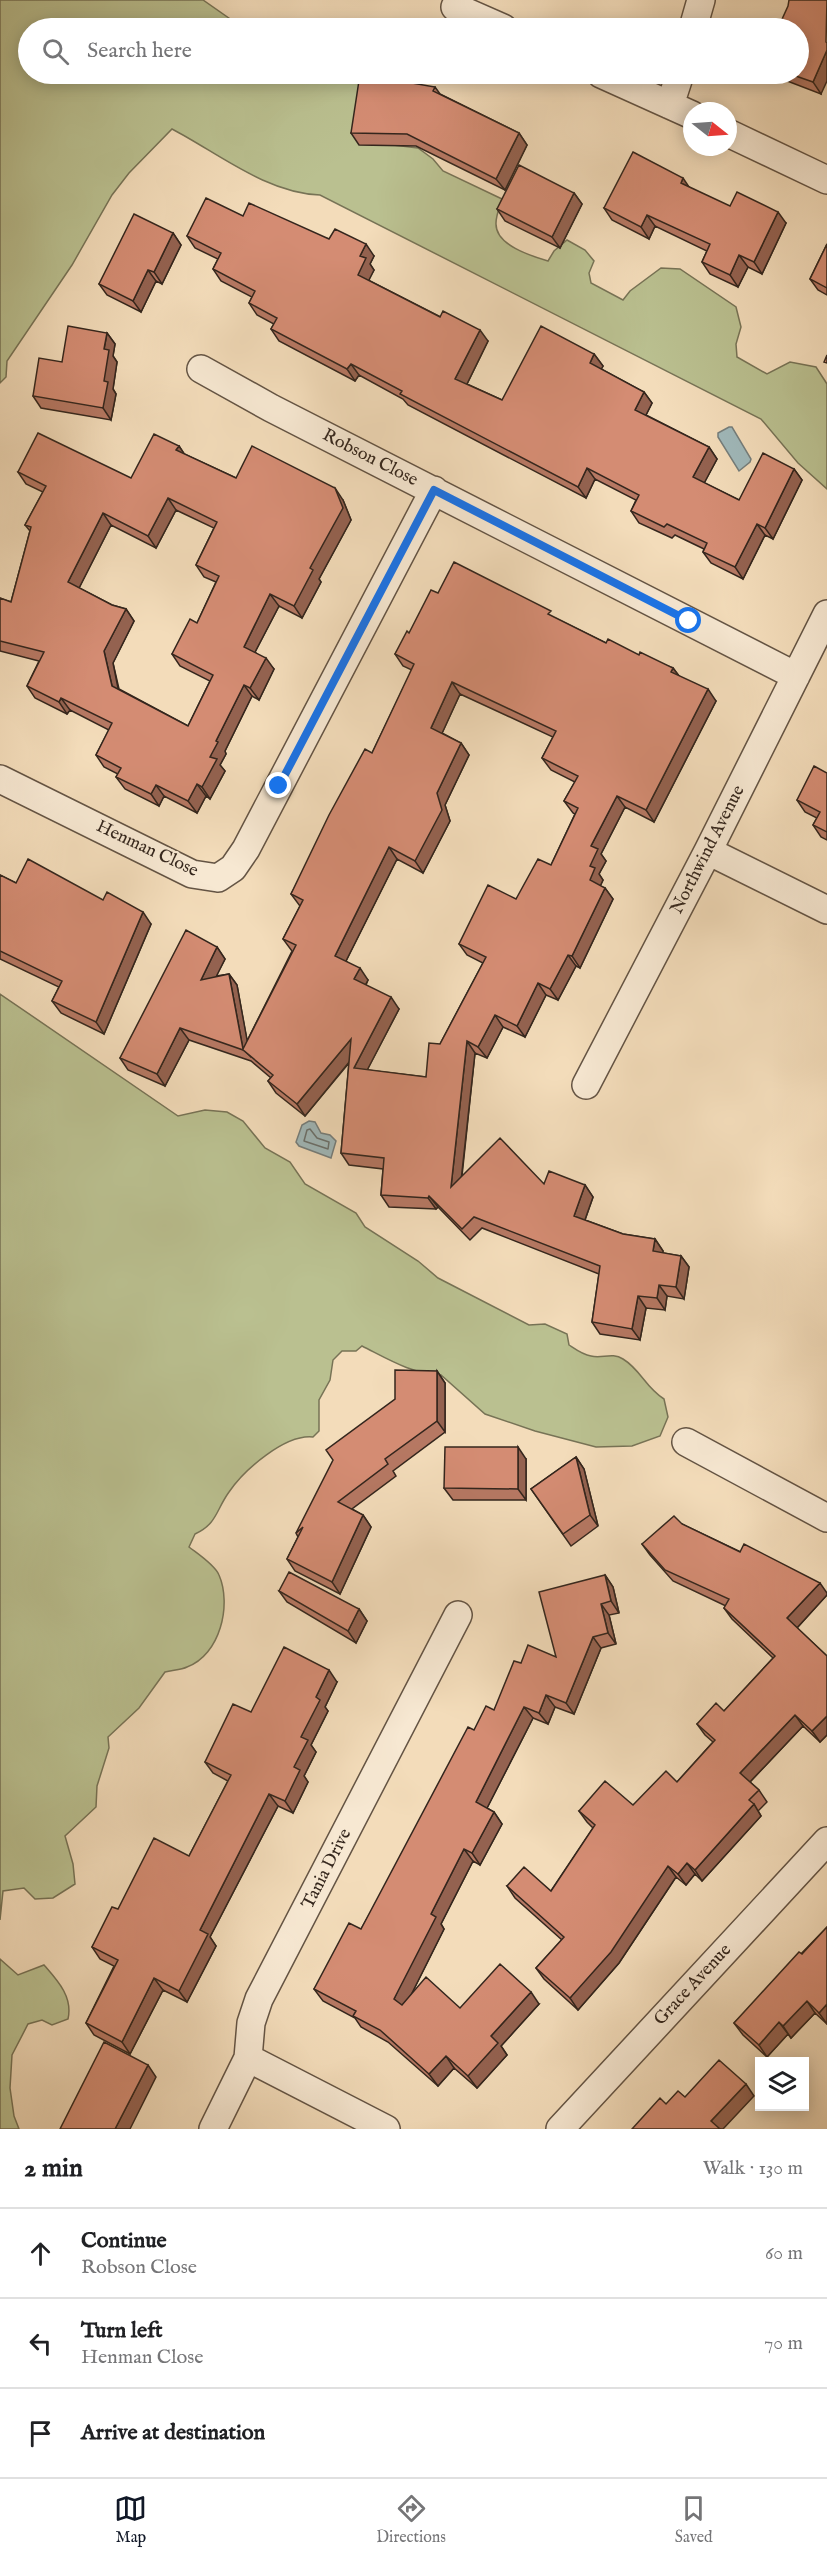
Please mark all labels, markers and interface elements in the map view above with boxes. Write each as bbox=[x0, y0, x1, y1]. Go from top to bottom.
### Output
search box bbox=[18, 18, 809, 84]
icon: search bbox=[39, 35, 72, 68]
text: Search here bbox=[87, 37, 192, 65]
north arrow bbox=[683, 102, 737, 156]
street label: Robson Close bbox=[318, 424, 422, 492]
route start bbox=[675, 607, 701, 633]
route end bbox=[265, 772, 291, 798]
street label: Northwind Avenue bbox=[666, 782, 750, 918]
street label: Henman Close bbox=[92, 815, 202, 883]
street label: Tania Drive bbox=[297, 1825, 357, 1913]
street label: Grace Avenue bbox=[649, 1939, 737, 2031]
map controls bbox=[755, 2057, 809, 2111]
button: layers bbox=[755, 2057, 809, 2111]
text: 2 min bbox=[24, 2152, 83, 2185]
text: Walk · 130 m bbox=[703, 2156, 803, 2181]
text: Continue bbox=[81, 2227, 167, 2255]
icon: ahead bbox=[24, 2237, 57, 2270]
text: 60 m bbox=[765, 2241, 803, 2266]
text: Robson Close bbox=[81, 2255, 197, 2280]
text: Turn left bbox=[81, 2317, 163, 2345]
icon: left bbox=[24, 2327, 57, 2360]
text: 70 m bbox=[764, 2331, 803, 2356]
text: Henman Close bbox=[81, 2345, 204, 2370]
icon: arrive bbox=[24, 2417, 57, 2450]
text: Arrive at destination bbox=[81, 2419, 265, 2447]
tab: Map bbox=[114, 2492, 147, 2548]
tab: Directions bbox=[376, 2492, 446, 2548]
tab: Saved bbox=[675, 2492, 713, 2548]

